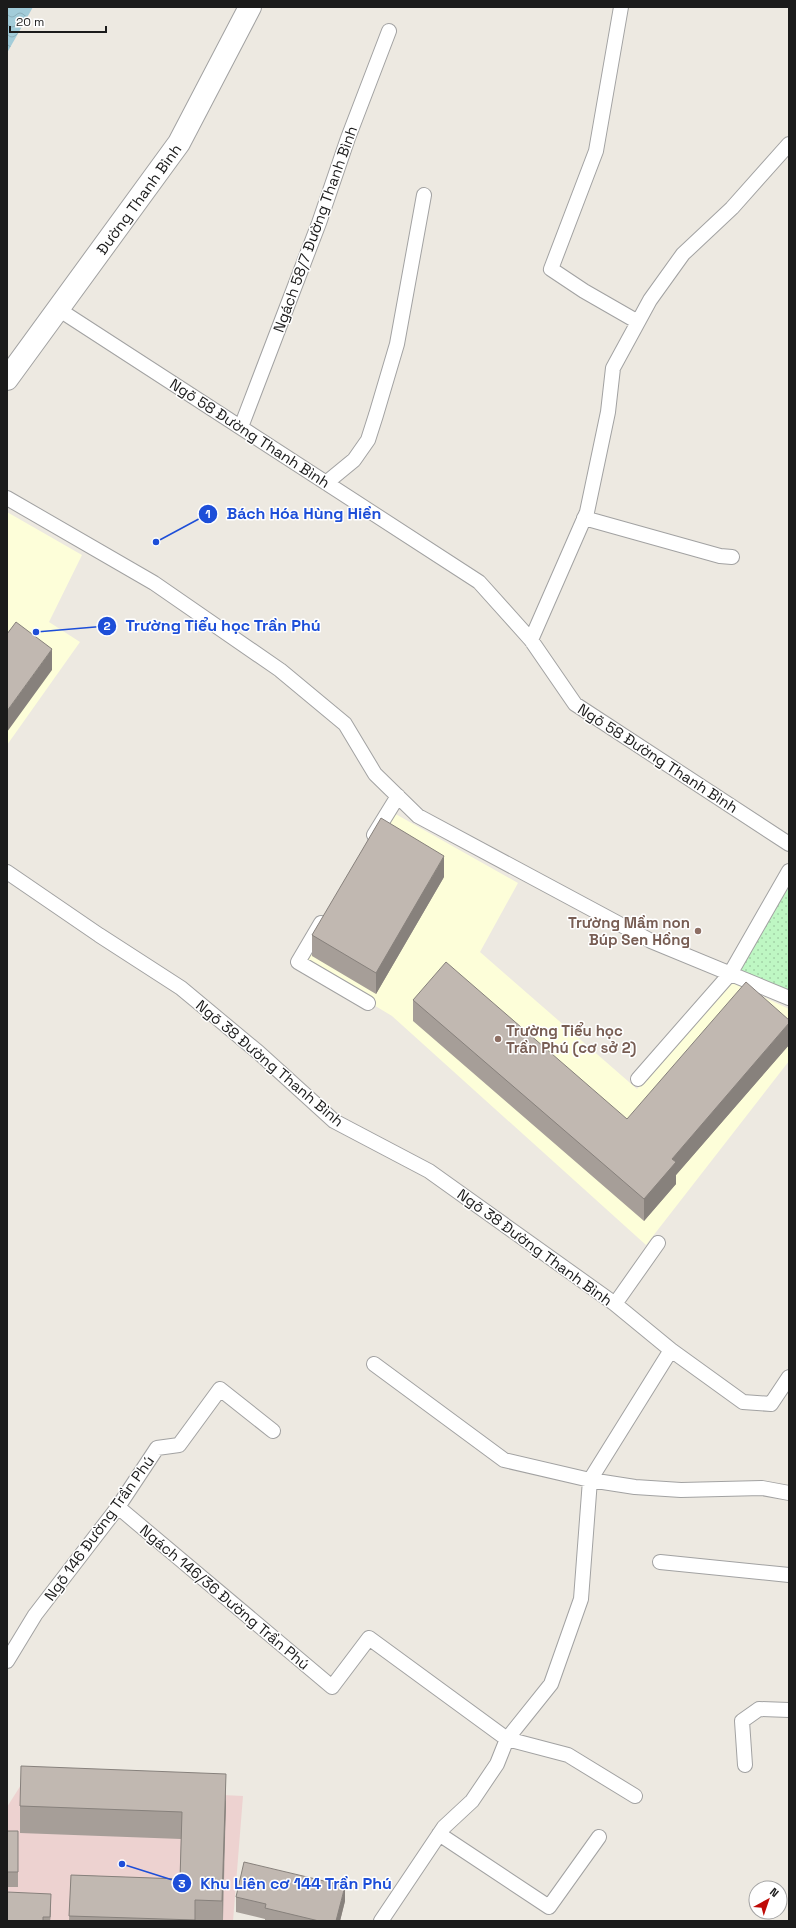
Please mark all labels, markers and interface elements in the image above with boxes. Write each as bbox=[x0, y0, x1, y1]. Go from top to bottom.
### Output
scale bar bbox=[10, 8, 106, 34]
text: 20 m bbox=[16, 14, 44, 30]
street label: Ngách 58/7 Đường Thanh Bình bbox=[269, 123, 361, 335]
street label: Đường Thanh Bình bbox=[92, 140, 185, 258]
street label: Ngõ 58 Đường Thanh Bình bbox=[166, 374, 334, 492]
callout: Bách Hóa Hùng Hiền bbox=[198, 500, 389, 528]
text: Bách Hóa Hùng Hiền bbox=[227, 503, 381, 524]
text: 1 bbox=[205, 506, 211, 522]
callout: Trường Tiểu học Trần Phú bbox=[97, 612, 329, 640]
text: Trường Tiểu học Trần Phú bbox=[125, 615, 321, 636]
text: 2 bbox=[103, 618, 111, 634]
street label: Ngõ 58 Đường Thanh Bình bbox=[574, 699, 742, 817]
place label: Trường Mầm non Búp Sen Hồng bbox=[568, 913, 690, 949]
marker: Trường Mầm non Búp Sen Hồng bbox=[693, 926, 703, 936]
street label: Ngõ 38 Đường Thanh Bình bbox=[192, 996, 348, 1130]
place label: Trường Tiểu học Trần Phú (cơ sở 2) bbox=[506, 1021, 637, 1057]
marker: Trường Tiểu học Trần Phú (cơ sở 2) bbox=[493, 1034, 503, 1044]
street label: Ngõ 38 Đường Thanh Bình bbox=[454, 1184, 616, 1310]
street label: Ngõ 146 Đường Trần Phú bbox=[40, 1452, 158, 1604]
street label: Ngách 146/36 Đường Trần Phú bbox=[136, 1520, 314, 1674]
callout: Khu Liên cơ 144 Trần Phú bbox=[172, 1869, 400, 1897]
text: Khu Liên cơ 144 Trần Phú bbox=[200, 1873, 392, 1894]
text: 3 bbox=[178, 1876, 186, 1892]
north arrow bbox=[748, 1880, 788, 1920]
text: N bbox=[767, 1885, 782, 1900]

